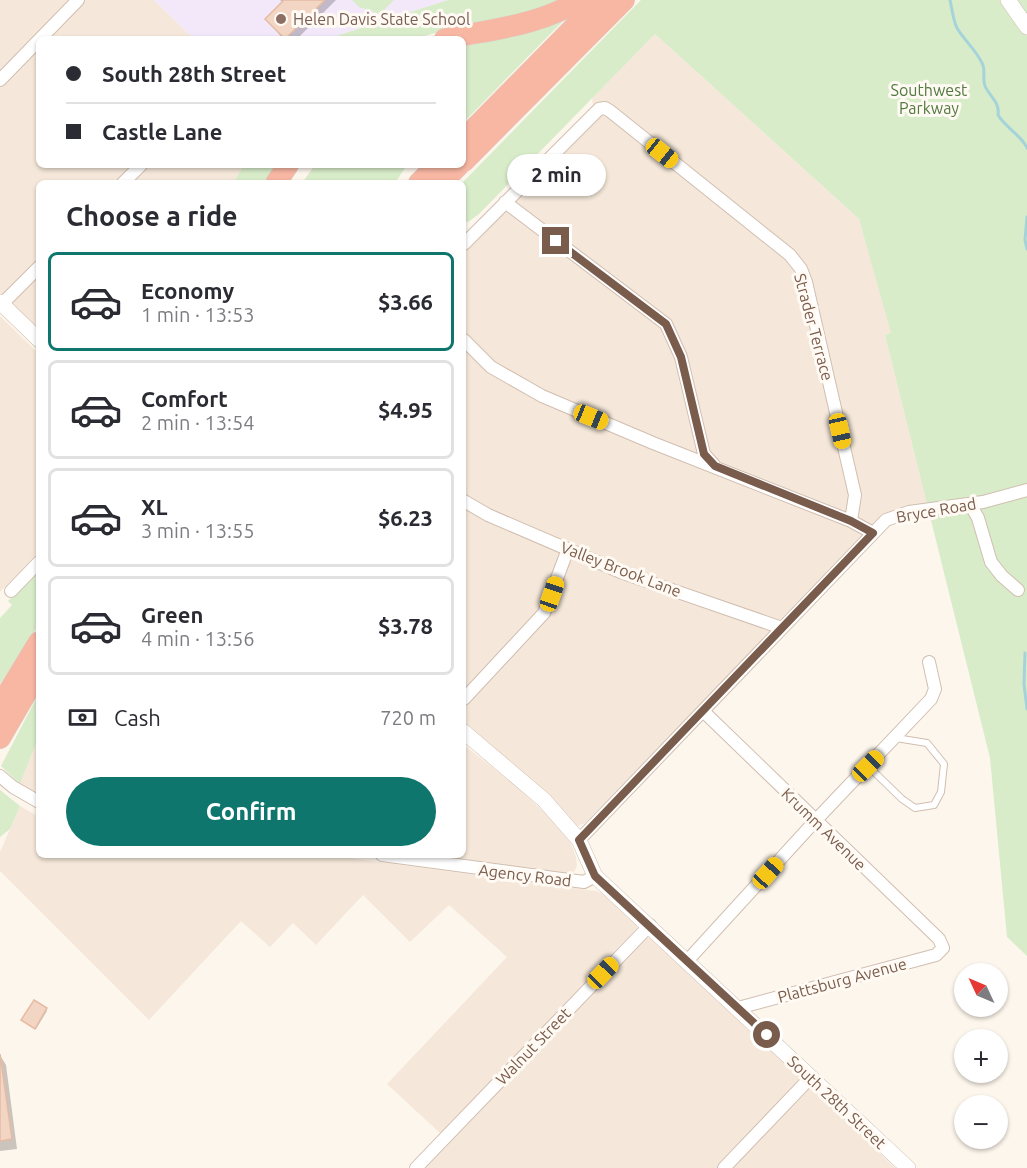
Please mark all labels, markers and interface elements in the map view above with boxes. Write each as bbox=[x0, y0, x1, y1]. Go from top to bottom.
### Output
place label: Helen Davis State School bbox=[293, 10, 470, 28]
marker: Helen Davis State School bbox=[274, 12, 288, 26]
text: South 28th Street bbox=[102, 61, 286, 86]
park label: Southwest Parkway bbox=[891, 81, 968, 117]
text: Castle Lane bbox=[102, 119, 222, 144]
car bbox=[642, 135, 682, 171]
callout: 2 min bbox=[506, 154, 606, 196]
text: 2 min bbox=[531, 163, 582, 186]
text: Choose a ride bbox=[66, 201, 238, 231]
route end bbox=[542, 227, 569, 254]
street label: Strader Terrace bbox=[791, 271, 837, 383]
icon: car bbox=[69, 275, 123, 329]
text: Economy bbox=[141, 278, 234, 303]
text: $3.66 bbox=[378, 289, 433, 314]
text: 1 min · 13:53 bbox=[141, 303, 255, 326]
icon: car bbox=[69, 383, 123, 437]
text: Comfort bbox=[141, 386, 228, 411]
text: $4.95 bbox=[378, 397, 433, 422]
car bbox=[571, 402, 611, 432]
text: 2 min · 13:54 bbox=[141, 411, 255, 434]
car bbox=[827, 411, 853, 451]
icon: car bbox=[69, 491, 123, 545]
text: XL bbox=[141, 494, 168, 519]
street label: Bryce Road bbox=[895, 494, 977, 526]
text: $6.23 bbox=[378, 505, 433, 530]
text: 3 min · 13:55 bbox=[141, 519, 255, 542]
street label: Valley Brook Lane bbox=[558, 538, 684, 600]
car bbox=[538, 574, 566, 614]
icon: car bbox=[69, 599, 123, 653]
text: Green bbox=[141, 602, 203, 627]
text: $3.78 bbox=[378, 613, 433, 638]
text: 4 min · 13:56 bbox=[141, 627, 255, 650]
icon: cash bbox=[66, 701, 99, 734]
text: Cash bbox=[114, 705, 161, 730]
text: 720 m bbox=[380, 706, 436, 729]
car bbox=[849, 747, 887, 785]
button: Confirm bbox=[66, 777, 436, 846]
street label: Krumm Avenue bbox=[778, 784, 870, 874]
car bbox=[749, 854, 787, 892]
street label: Agency Road bbox=[478, 860, 572, 890]
car bbox=[584, 954, 622, 992]
street label: Plattsburg Avenue bbox=[776, 954, 908, 1006]
north arrow bbox=[954, 963, 1008, 1017]
map controls bbox=[954, 963, 1008, 1149]
street label: Walnut Street bbox=[492, 1003, 575, 1088]
route start bbox=[753, 1021, 780, 1048]
button: + bbox=[954, 1029, 1008, 1083]
street label: South 28th Street bbox=[784, 1052, 890, 1153]
button: − bbox=[954, 1095, 1008, 1149]

